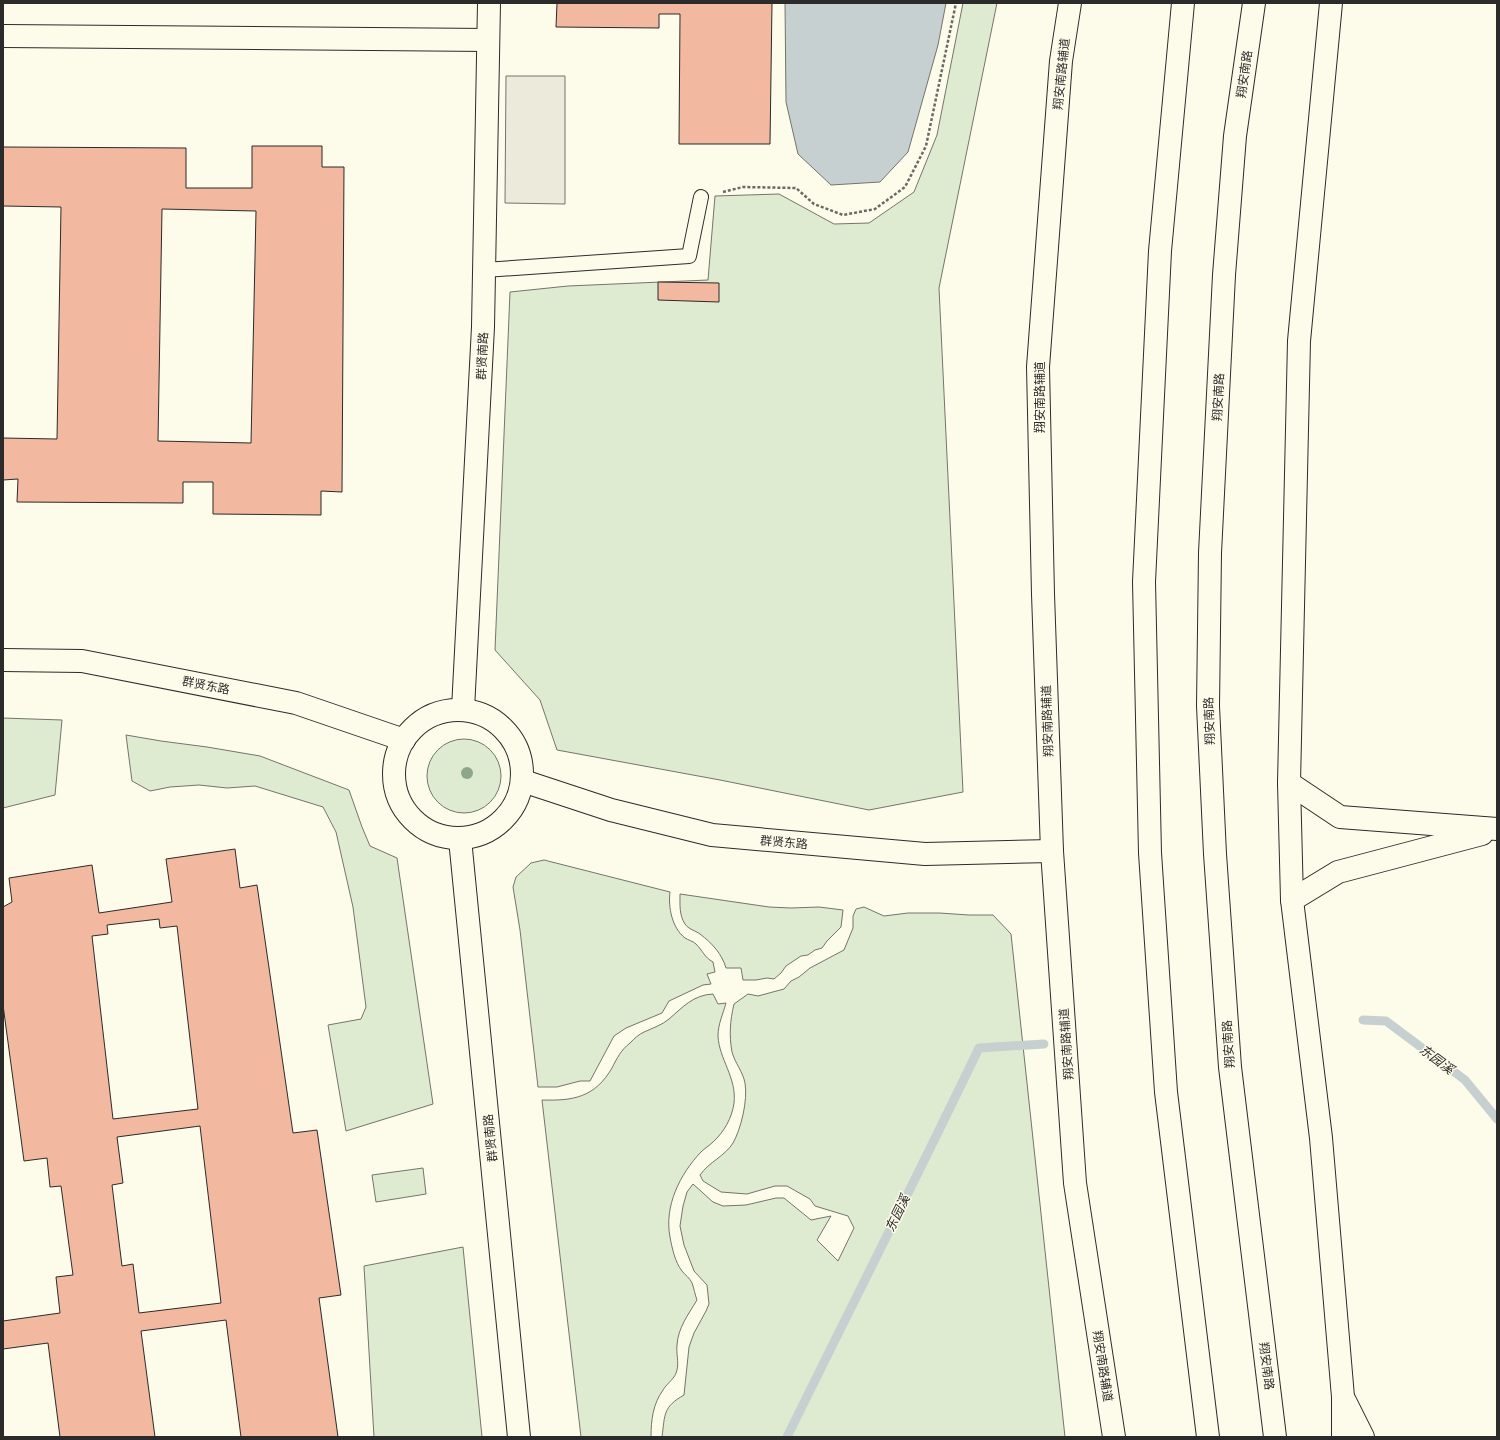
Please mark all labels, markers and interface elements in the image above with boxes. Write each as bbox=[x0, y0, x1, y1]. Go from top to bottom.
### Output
street label: 翔安南路辅道 bbox=[1048, 37, 1074, 111]
street label: 翔安南路 bbox=[1231, 49, 1257, 99]
street label: 群贤南路 bbox=[471, 332, 493, 380]
street label: 翔安南路辅道 bbox=[1030, 361, 1049, 433]
street label: 翔安南路 bbox=[1207, 373, 1229, 421]
street label: 群贤东路 bbox=[181, 671, 231, 699]
street label: 翔安南路辅道 bbox=[1036, 685, 1058, 757]
street label: 翔安南路 bbox=[1199, 697, 1219, 745]
street label: 群贤东路 bbox=[759, 830, 809, 854]
street label: 翔安南路辅道 bbox=[1054, 1007, 1078, 1081]
street label: 翔安南路 bbox=[1217, 1019, 1239, 1069]
water label: 东园溪 bbox=[1415, 1039, 1460, 1080]
street label: 群贤南路 bbox=[478, 1113, 502, 1163]
water label: 东园溪 bbox=[879, 1189, 915, 1235]
street label: 翔安南路辅道 bbox=[1088, 1329, 1118, 1403]
street label: 翔安南路 bbox=[1255, 1341, 1279, 1391]

